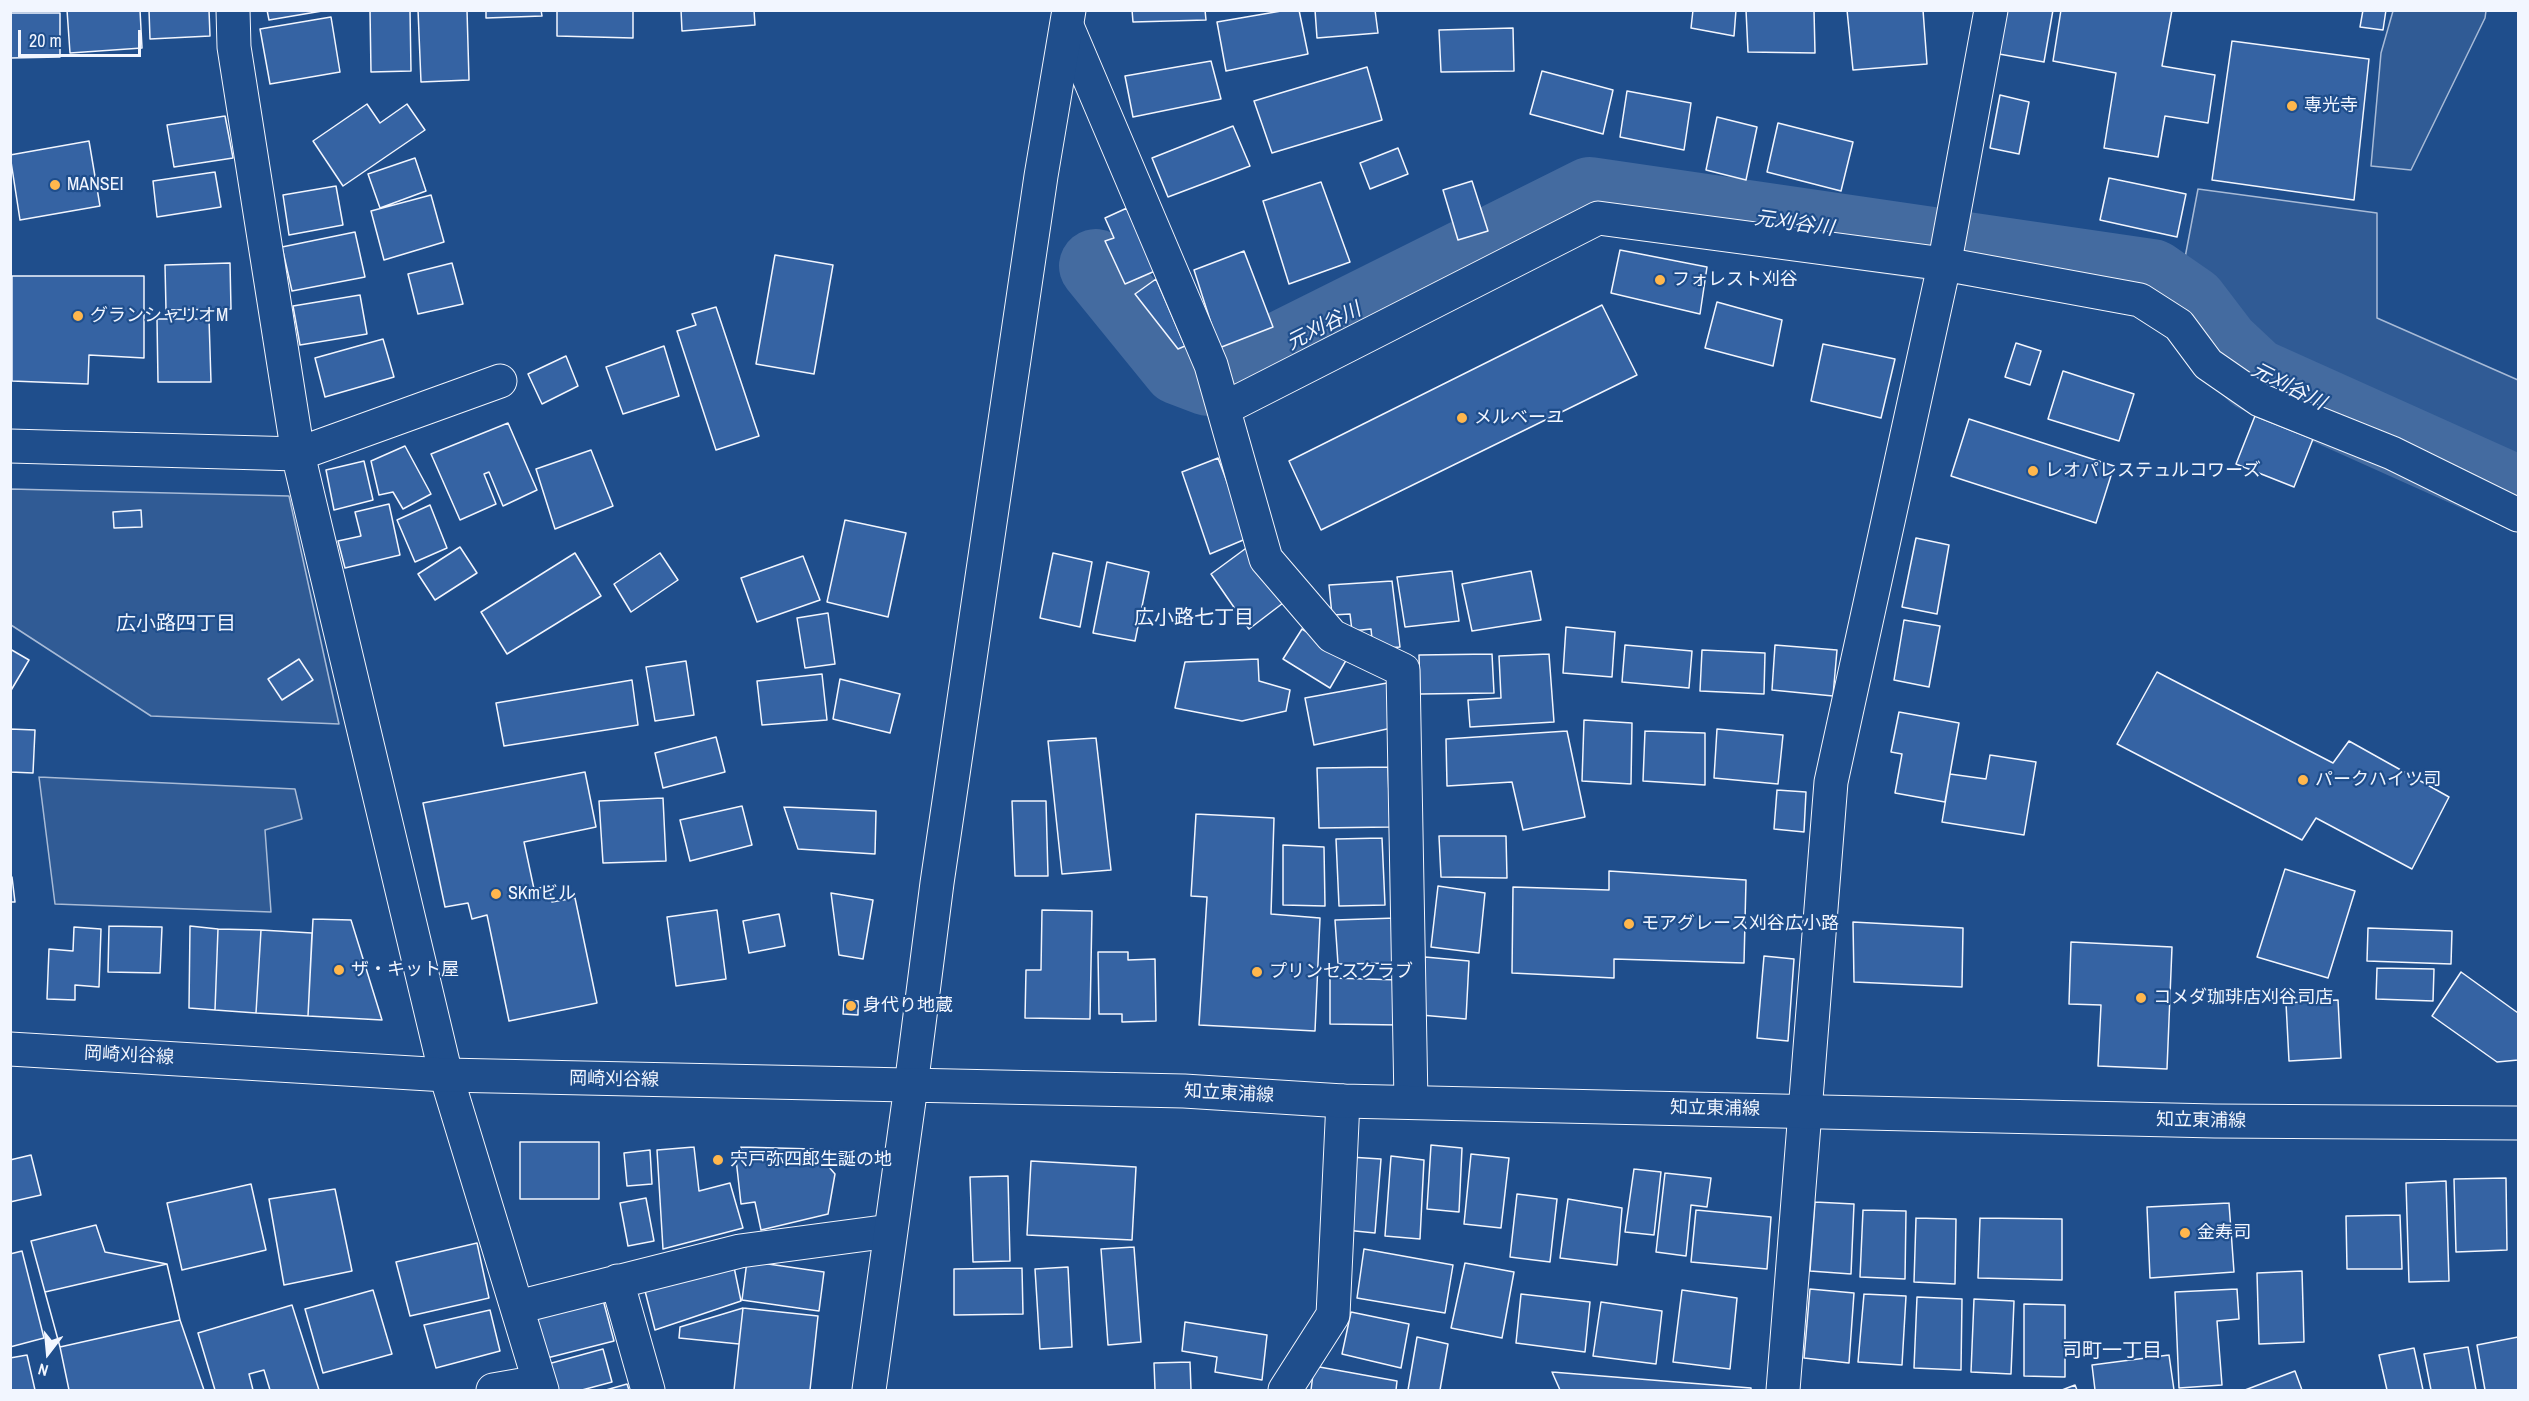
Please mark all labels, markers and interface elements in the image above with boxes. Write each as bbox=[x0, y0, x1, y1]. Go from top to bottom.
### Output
scale bar bbox=[21, 18, 144, 56]
text: 20 m bbox=[29, 28, 62, 53]
place label: 専光寺 bbox=[2304, 95, 2358, 117]
marker: 専光寺 bbox=[2285, 99, 2299, 113]
place label: MANSEI bbox=[67, 174, 124, 196]
marker: MANSEI bbox=[48, 178, 62, 192]
water label: 元刈谷川 bbox=[1753, 207, 1835, 241]
place label: フォレスト刈谷 bbox=[1672, 269, 1798, 291]
marker: フォレスト刈谷 bbox=[1653, 273, 1667, 287]
water label: 元刈谷川 bbox=[1283, 298, 1365, 356]
place label: グランシャリオM bbox=[90, 305, 228, 327]
marker: グランシャリオM bbox=[71, 309, 85, 323]
water label: 元刈谷川 bbox=[2247, 358, 2329, 416]
place label: メルベーユ bbox=[1474, 407, 1564, 429]
marker: メルベーユ bbox=[1455, 411, 1469, 425]
place label: レオパレステュルコワーズ bbox=[2045, 460, 2261, 482]
marker: レオパレステュルコワーズ bbox=[2026, 464, 2040, 478]
district label: 広小路七丁目 bbox=[1134, 607, 1254, 631]
district label: 広小路四丁目 bbox=[116, 613, 236, 637]
place label: パークハイツ司 bbox=[2315, 769, 2441, 791]
marker: パークハイツ司 bbox=[2296, 773, 2310, 787]
place label: SKmビル bbox=[508, 883, 576, 905]
marker: SKmビル bbox=[489, 887, 503, 901]
place label: モアグレース刈谷広小路 bbox=[1641, 913, 1839, 935]
marker: モアグレース刈谷広小路 bbox=[1622, 917, 1636, 931]
place label: ザ・キット屋 bbox=[351, 959, 459, 981]
place label: プリンセスクラブ bbox=[1269, 961, 1413, 983]
marker: ザ・キット屋 bbox=[332, 963, 346, 977]
marker: プリンセスクラブ bbox=[1250, 965, 1264, 979]
place label: コメダ珈琲店刈谷司店 bbox=[2153, 987, 2333, 1009]
marker: コメダ珈琲店刈谷司店 bbox=[2134, 991, 2148, 1005]
place label: 身代り地蔵 bbox=[863, 995, 953, 1017]
marker: 身代り地蔵 bbox=[844, 999, 858, 1013]
street label: 岡崎刈谷線 bbox=[83, 1043, 175, 1069]
street label: 岡崎刈谷線 bbox=[569, 1068, 659, 1092]
street label: 知立東浦線 bbox=[1183, 1081, 1275, 1107]
street label: 知立東浦線 bbox=[1670, 1097, 1760, 1121]
street label: 知立東浦線 bbox=[2156, 1109, 2246, 1133]
place label: 宍戸弥四郎生誕の地 bbox=[730, 1149, 892, 1171]
marker: 宍戸弥四郎生誕の地 bbox=[711, 1153, 725, 1167]
place label: 金寿司 bbox=[2197, 1222, 2251, 1244]
marker: 金寿司 bbox=[2178, 1226, 2192, 1240]
north arrow bbox=[18, 1323, 78, 1383]
district label: 司町一丁目 bbox=[2062, 1340, 2162, 1364]
text: N bbox=[35, 1358, 51, 1382]

